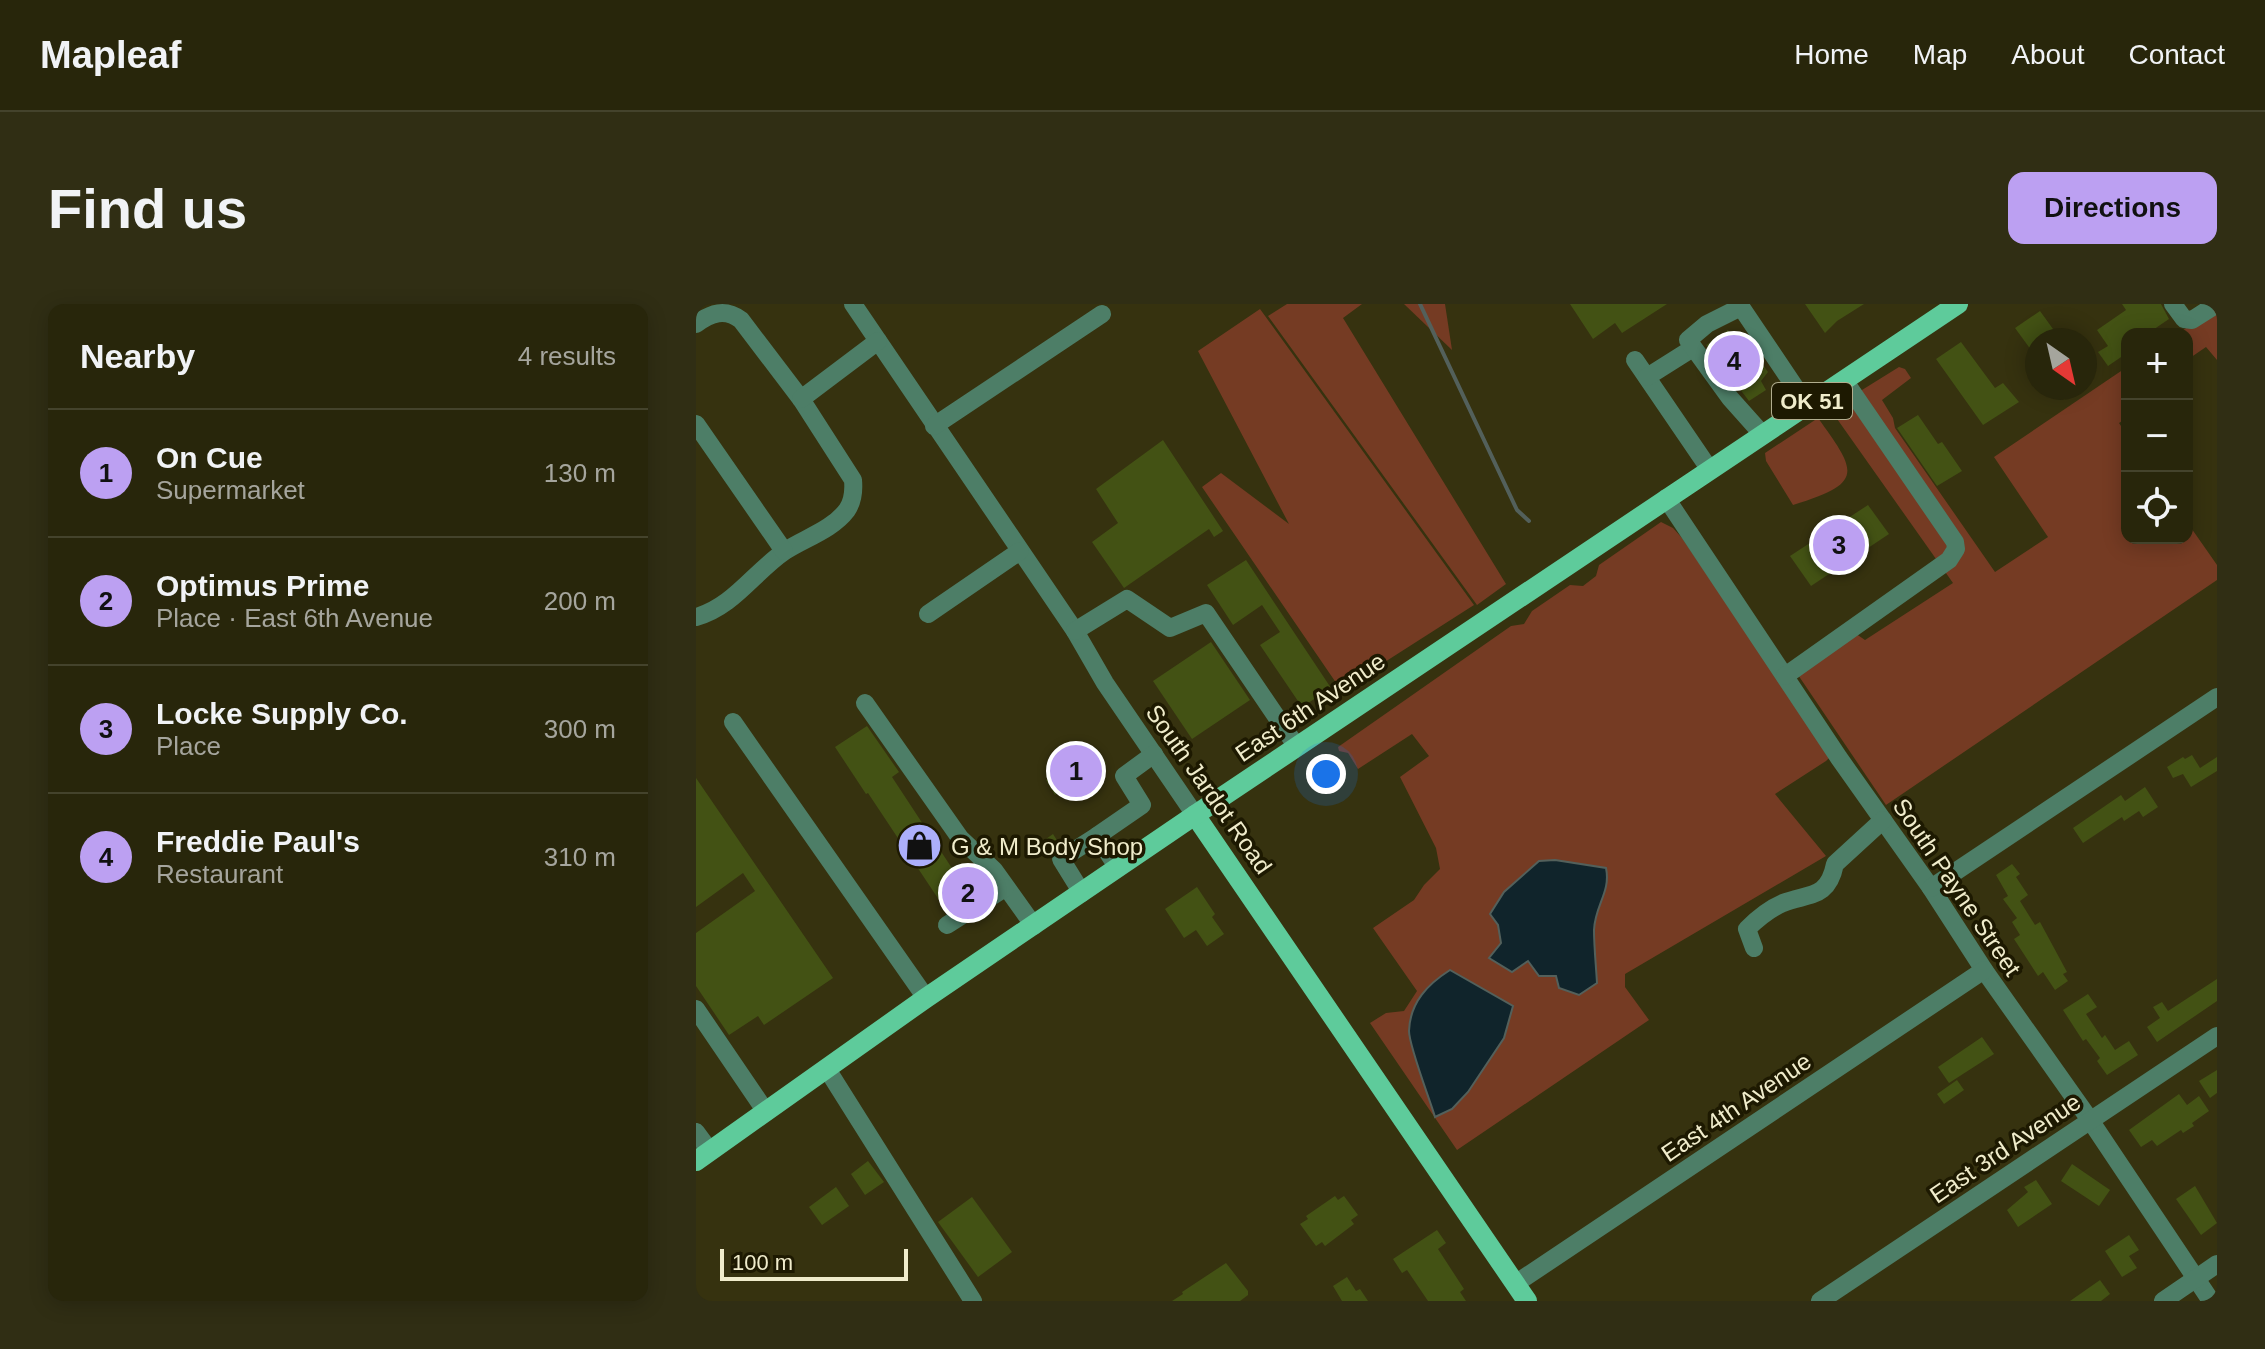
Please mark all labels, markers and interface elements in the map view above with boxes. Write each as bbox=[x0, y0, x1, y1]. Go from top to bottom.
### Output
text: Mapleaf bbox=[40, 34, 181, 76]
text: Home bbox=[1794, 39, 1869, 70]
text: Map bbox=[1913, 39, 1967, 70]
text: About bbox=[2011, 39, 2085, 70]
text: Contact bbox=[2129, 39, 2225, 70]
button: Directions bbox=[2008, 172, 2217, 244]
text: Find us bbox=[48, 177, 247, 240]
north arrow bbox=[2025, 328, 2097, 400]
map controls bbox=[2121, 328, 2193, 544]
button: + bbox=[2121, 328, 2193, 400]
pin: 4 bbox=[1708, 331, 1760, 391]
text: Nearby bbox=[80, 337, 195, 375]
text: 4 results bbox=[518, 341, 616, 371]
road number: OK 51 bbox=[1772, 383, 1852, 419]
button: − bbox=[2121, 400, 2193, 472]
text: On Cue bbox=[156, 441, 263, 474]
text: 1 bbox=[99, 458, 113, 488]
text: 130 m bbox=[544, 458, 616, 488]
button: locate bbox=[2121, 472, 2193, 544]
text: Supermarket bbox=[156, 475, 305, 505]
pin: 3 bbox=[1813, 515, 1865, 575]
text: Optimus Prime bbox=[156, 569, 369, 602]
text: 2 bbox=[99, 586, 113, 616]
text: 200 m bbox=[544, 586, 616, 616]
text: Place · East 6th Avenue bbox=[156, 603, 433, 633]
street label: East 6th Avenue bbox=[1230, 647, 1390, 767]
text: Locke Supply Co. bbox=[156, 697, 408, 730]
street label: South Jardot Road bbox=[1141, 699, 1277, 879]
text: 3 bbox=[99, 714, 113, 744]
text: 300 m bbox=[544, 714, 616, 744]
text: Place bbox=[156, 731, 221, 761]
pin: 1 bbox=[1050, 741, 1102, 801]
your location bbox=[1306, 754, 1346, 794]
street label: South Payne Street bbox=[1888, 793, 2027, 981]
shop icon: G & M Body Shop bbox=[896, 822, 944, 870]
text: Freddie Paul's bbox=[156, 825, 360, 858]
place label: G & M Body Shop bbox=[951, 833, 1143, 860]
text: 4 bbox=[99, 842, 113, 872]
text: 310 m bbox=[544, 842, 616, 872]
text: Restaurant bbox=[156, 859, 283, 889]
pin: 2 bbox=[942, 863, 994, 923]
street label: East 4th Avenue bbox=[1656, 1047, 1816, 1167]
street label: East 3rd Avenue bbox=[1925, 1088, 2085, 1208]
scale bar bbox=[720, 1245, 908, 1281]
text: 100 m bbox=[732, 1250, 793, 1275]

